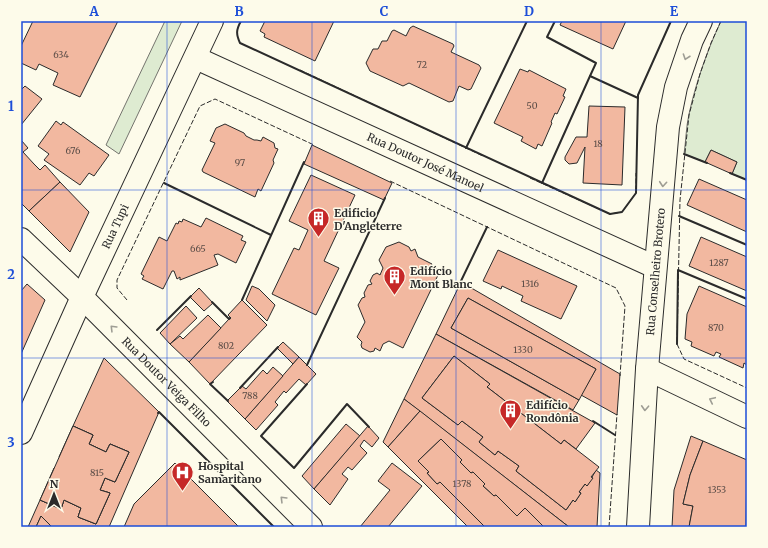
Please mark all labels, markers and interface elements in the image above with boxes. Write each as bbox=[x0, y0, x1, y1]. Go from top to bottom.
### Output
text: A bbox=[88, 3, 99, 20]
text: B bbox=[234, 3, 244, 20]
text: C bbox=[380, 3, 389, 20]
text: D bbox=[524, 3, 534, 20]
text: E bbox=[670, 3, 679, 20]
house number: 634 bbox=[53, 49, 69, 60]
one-way arrow bbox=[683, 53, 691, 60]
house number: 72 bbox=[417, 59, 427, 70]
text: 1 bbox=[8, 98, 14, 115]
house number: 50 bbox=[527, 100, 538, 111]
street label: Rua Doutor José Manoel bbox=[365, 130, 486, 195]
house number: 18 bbox=[593, 138, 603, 149]
house number: 676 bbox=[66, 145, 81, 156]
house number: 97 bbox=[235, 157, 245, 168]
one-way arrow bbox=[658, 181, 667, 187]
street label: Rua Tupi bbox=[99, 202, 132, 251]
building icon: Edificio D'Angleterre bbox=[306, 206, 332, 239]
place label: Edificio D'Angleterre bbox=[334, 206, 402, 233]
street label: Rua Conselheiro Brotero bbox=[643, 207, 668, 336]
house number: 665 bbox=[190, 243, 206, 254]
house number: 1287 bbox=[709, 257, 729, 268]
building icon: Edifício Mont Blanc bbox=[382, 264, 408, 297]
place label: Edifício Mont Blanc bbox=[410, 264, 473, 291]
text: 2 bbox=[7, 266, 15, 283]
house number: 1316 bbox=[521, 278, 539, 289]
house number: 870 bbox=[708, 322, 724, 333]
one-way arrow bbox=[110, 325, 118, 333]
street label: Rua Doutor Veiga Filho bbox=[119, 334, 215, 430]
house number: 802 bbox=[218, 340, 234, 351]
house number: 1330 bbox=[513, 344, 533, 355]
house number: 788 bbox=[242, 390, 258, 401]
one-way arrow bbox=[708, 397, 716, 405]
building icon: Edifício Rondônia bbox=[497, 398, 523, 431]
place label: Edifício Rondônia bbox=[526, 398, 579, 425]
one-way arrow bbox=[640, 405, 649, 411]
text: 3 bbox=[7, 434, 15, 451]
hospital icon: Hospital Samaritano bbox=[169, 459, 195, 492]
place label: Hospital Samaritano bbox=[198, 459, 262, 486]
house number: 815 bbox=[90, 467, 104, 478]
north arrow bbox=[34, 474, 74, 514]
text: N bbox=[50, 477, 59, 491]
house number: 1378 bbox=[453, 478, 471, 489]
house number: 1353 bbox=[708, 484, 726, 495]
one-way arrow bbox=[281, 496, 288, 504]

